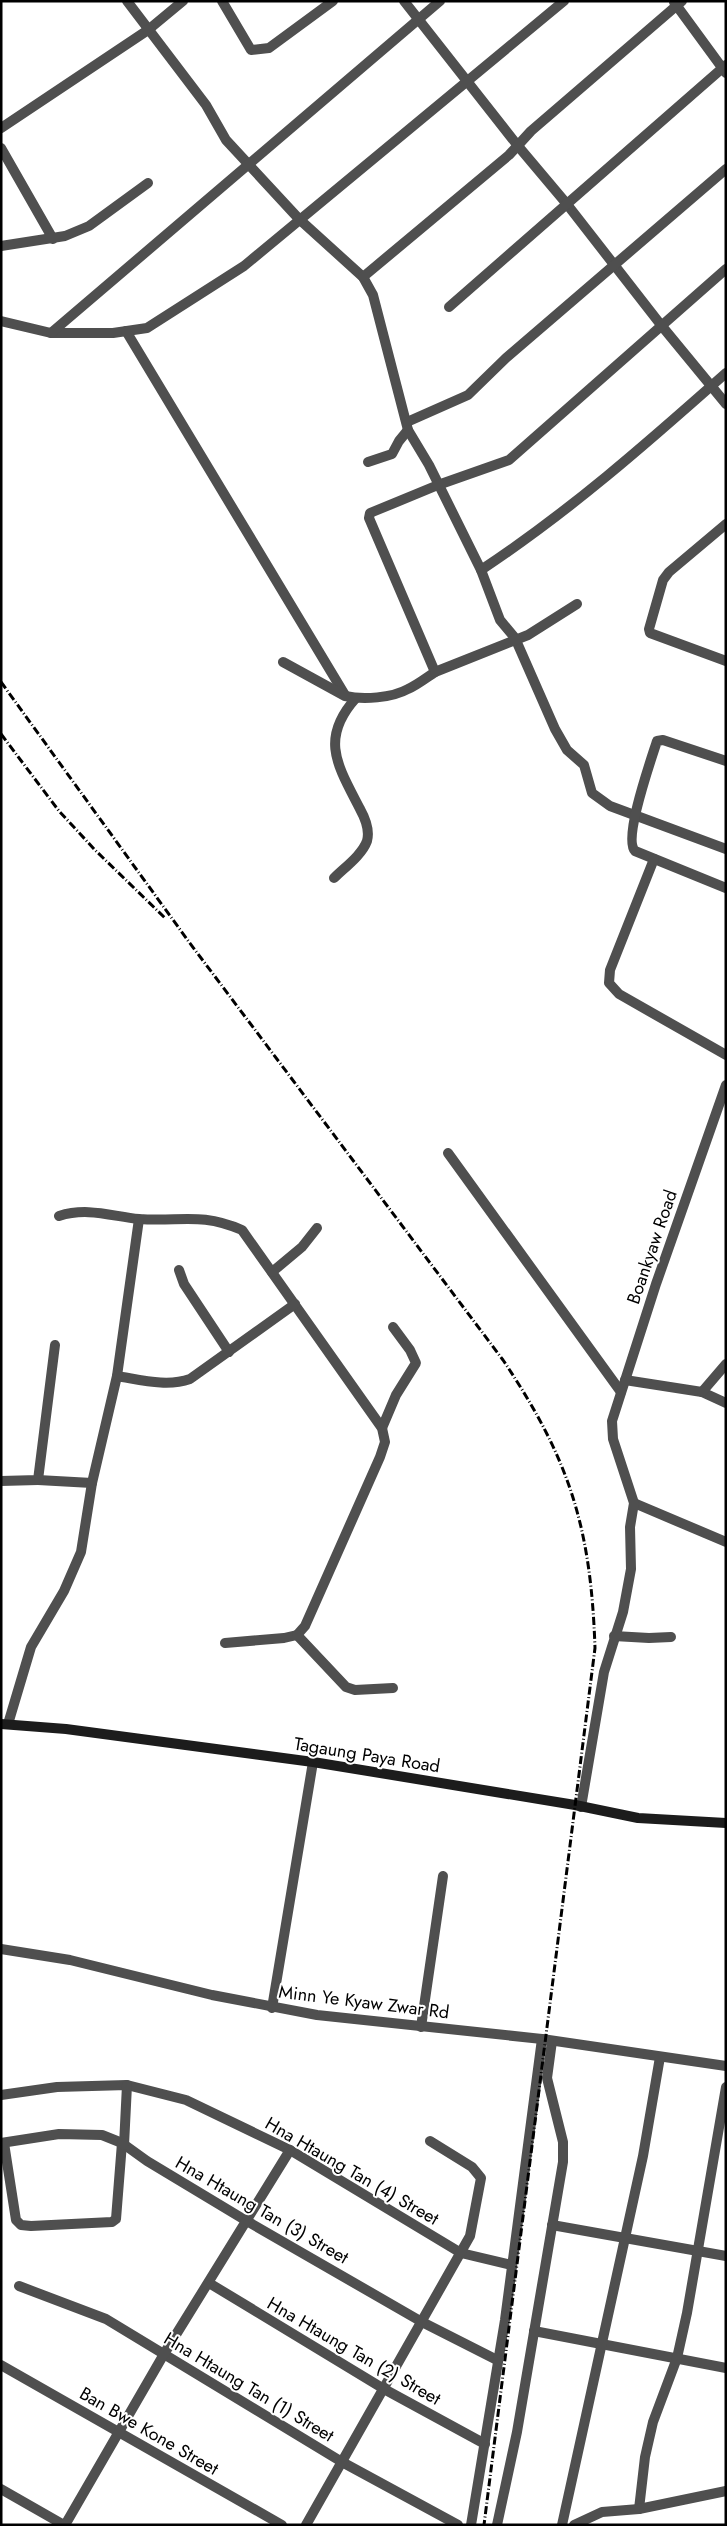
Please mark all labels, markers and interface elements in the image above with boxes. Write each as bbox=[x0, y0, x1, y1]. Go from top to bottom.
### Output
street label: Boankyaw Road bbox=[620, 1186, 684, 1308]
street label: Tagaung Paya Road bbox=[292, 1731, 442, 1779]
street label: Minn Ye Kyaw Zwar Rd bbox=[277, 1979, 451, 2025]
street label: Hna Htaung Tan (4) Street bbox=[260, 2111, 444, 2232]
street label: Hna Htaung Tan (3) Street bbox=[171, 2150, 354, 2271]
street label: Hna Htaung Tan (2) Street bbox=[262, 2291, 446, 2412]
street label: Hna Htaung Tan (1) Street bbox=[159, 2326, 340, 2449]
street label: Ban Bwe Kone Street bbox=[75, 2381, 224, 2482]

